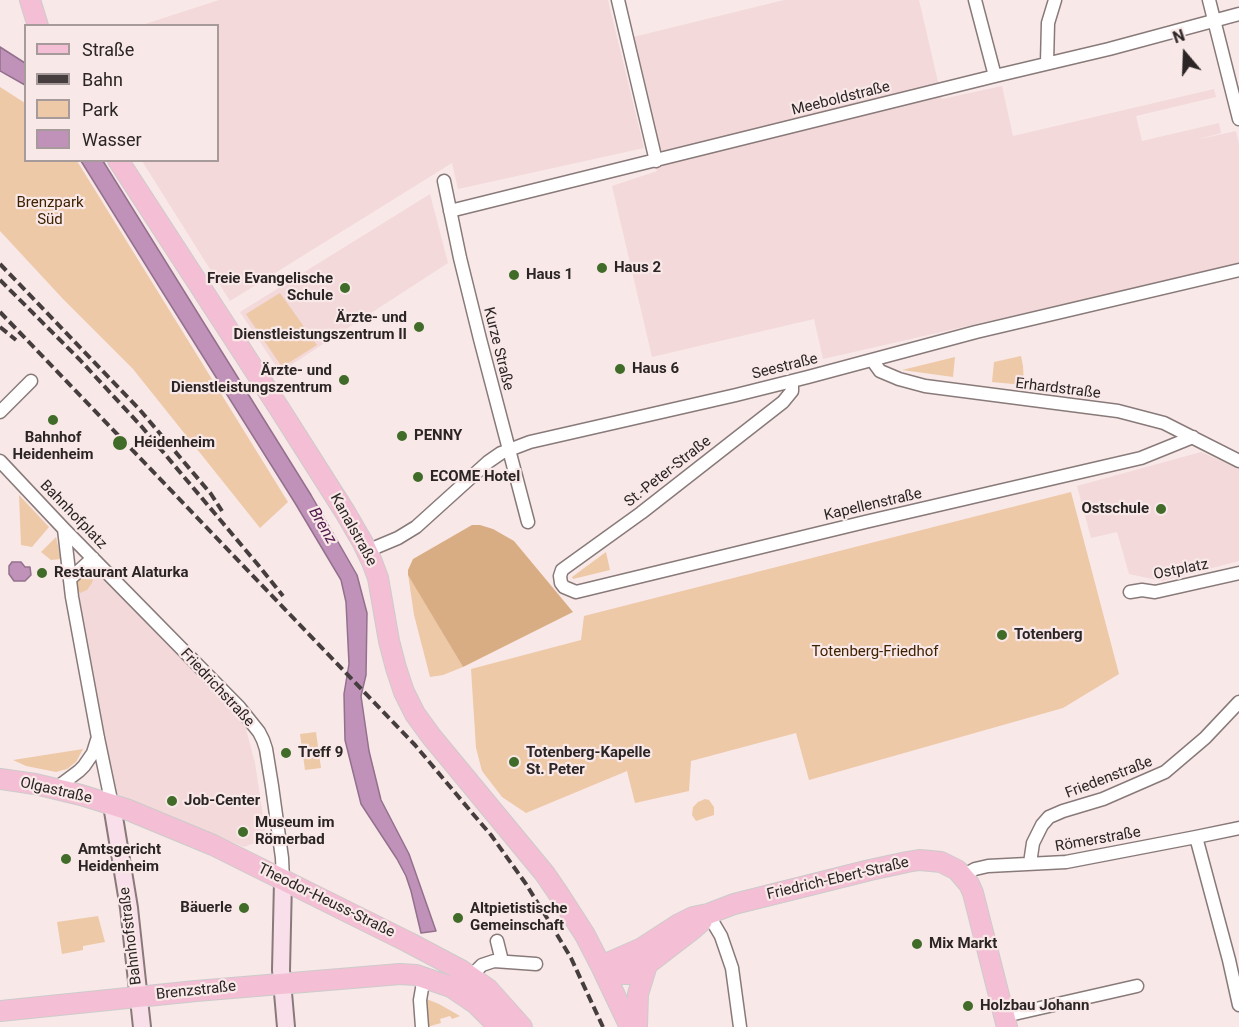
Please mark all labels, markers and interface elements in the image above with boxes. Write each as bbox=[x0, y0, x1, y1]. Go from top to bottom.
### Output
legend bbox=[24, 24, 219, 162]
north arrow bbox=[1155, 24, 1215, 84]
text: N bbox=[1171, 26, 1187, 47]
text: Straße bbox=[82, 39, 134, 60]
text: Bahn bbox=[82, 69, 123, 90]
street label: Meeboldstraße bbox=[790, 78, 892, 120]
text: Park bbox=[82, 99, 118, 120]
text: Wasser bbox=[82, 129, 142, 150]
park label: Brenzpark Süd bbox=[16, 194, 84, 229]
place label: Haus 2 bbox=[614, 259, 661, 277]
marker: Haus 2 bbox=[595, 261, 609, 275]
place label: Haus 1 bbox=[526, 266, 573, 284]
marker: Haus 1 bbox=[507, 268, 521, 282]
place label: Freie Evangelische Schule bbox=[207, 270, 333, 305]
marker: Freie Evangelische Schule bbox=[338, 281, 352, 295]
street label: Kurze Straße bbox=[479, 305, 517, 393]
place label: Ärzte- und Dienstleistungszentrum II bbox=[234, 309, 407, 344]
marker: Ärzte- und Dienstleistungszentrum II bbox=[412, 320, 426, 334]
street label: Seestraße bbox=[750, 350, 820, 384]
place label: Haus 6 bbox=[632, 360, 679, 378]
place label: Ärzte- und Dienstleistungszentrum bbox=[171, 362, 332, 397]
marker: Haus 6 bbox=[613, 362, 627, 376]
marker: Ärzte- und Dienstleistungszentrum bbox=[337, 373, 351, 387]
street label: Erhardstraße bbox=[1014, 375, 1102, 403]
marker: Bahnhof Heidenheim bbox=[46, 413, 60, 427]
place label: PENNY bbox=[414, 427, 462, 445]
place label: Bahnhof Heidenheim bbox=[12, 429, 94, 464]
marker: PENNY bbox=[395, 429, 409, 443]
street label: St.-Peter-Straße bbox=[621, 433, 715, 511]
marker: Heidenheim bbox=[111, 434, 129, 452]
place label: Heidenheim bbox=[134, 434, 215, 452]
place label: ECOME Hotel bbox=[430, 468, 520, 486]
marker: ECOME Hotel bbox=[411, 470, 425, 484]
street label: Bahnhofplatz bbox=[36, 477, 110, 553]
street label: Kapellenstraße bbox=[822, 485, 924, 525]
street label: Kanalstraße bbox=[326, 491, 380, 569]
place label: Ostschule bbox=[1081, 500, 1149, 518]
marker: Ostschule bbox=[1154, 502, 1168, 516]
water label: Brenz bbox=[304, 504, 340, 548]
street label: Ostplatz bbox=[1152, 556, 1210, 584]
place label: Restaurant Alaturka bbox=[54, 564, 188, 582]
marker: Restaurant Alaturka bbox=[35, 566, 49, 580]
place label: Totenberg bbox=[1014, 626, 1083, 644]
marker: Totenberg bbox=[995, 628, 1009, 642]
park label: Totenberg-Friedhof bbox=[811, 643, 939, 661]
street label: Friedrichstraße bbox=[176, 645, 258, 731]
place label: Treff 9 bbox=[298, 744, 343, 762]
place label: Totenberg-Kapelle St. Peter bbox=[526, 744, 651, 779]
marker: Treff 9 bbox=[279, 746, 293, 760]
street label: Friedenstraße bbox=[1063, 753, 1155, 803]
marker: Totenberg-Kapelle St. Peter bbox=[507, 755, 521, 769]
street label: Olgastraße bbox=[18, 774, 94, 808]
place label: Job-Center bbox=[184, 792, 260, 810]
marker: Job-Center bbox=[165, 794, 179, 808]
place label: Museum im Römerbad bbox=[255, 814, 334, 849]
street label: Römerstraße bbox=[1054, 824, 1142, 856]
marker: Museum im Römerbad bbox=[236, 825, 250, 839]
place label: Amtsgericht Heidenheim bbox=[78, 841, 161, 876]
marker: Amtsgericht Heidenheim bbox=[59, 852, 73, 866]
street label: Friedrich-Ebert-Straße bbox=[765, 854, 911, 904]
street label: Theodor-Heuss-Straße bbox=[255, 860, 397, 942]
street label: Bahnhofstraße bbox=[116, 886, 146, 986]
place label: Bäuerle bbox=[180, 899, 232, 917]
place label: Altpietistische Gemeinschaft bbox=[470, 900, 567, 935]
marker: Bäuerle bbox=[237, 901, 251, 915]
marker: Altpietistische Gemeinschaft bbox=[451, 911, 465, 925]
place label: Mix Markt bbox=[929, 935, 997, 953]
marker: Mix Markt bbox=[910, 937, 924, 951]
street label: Brenzstraße bbox=[155, 978, 237, 1004]
place label: Holzbau Johann bbox=[980, 997, 1089, 1015]
marker: Holzbau Johann bbox=[961, 999, 975, 1013]

